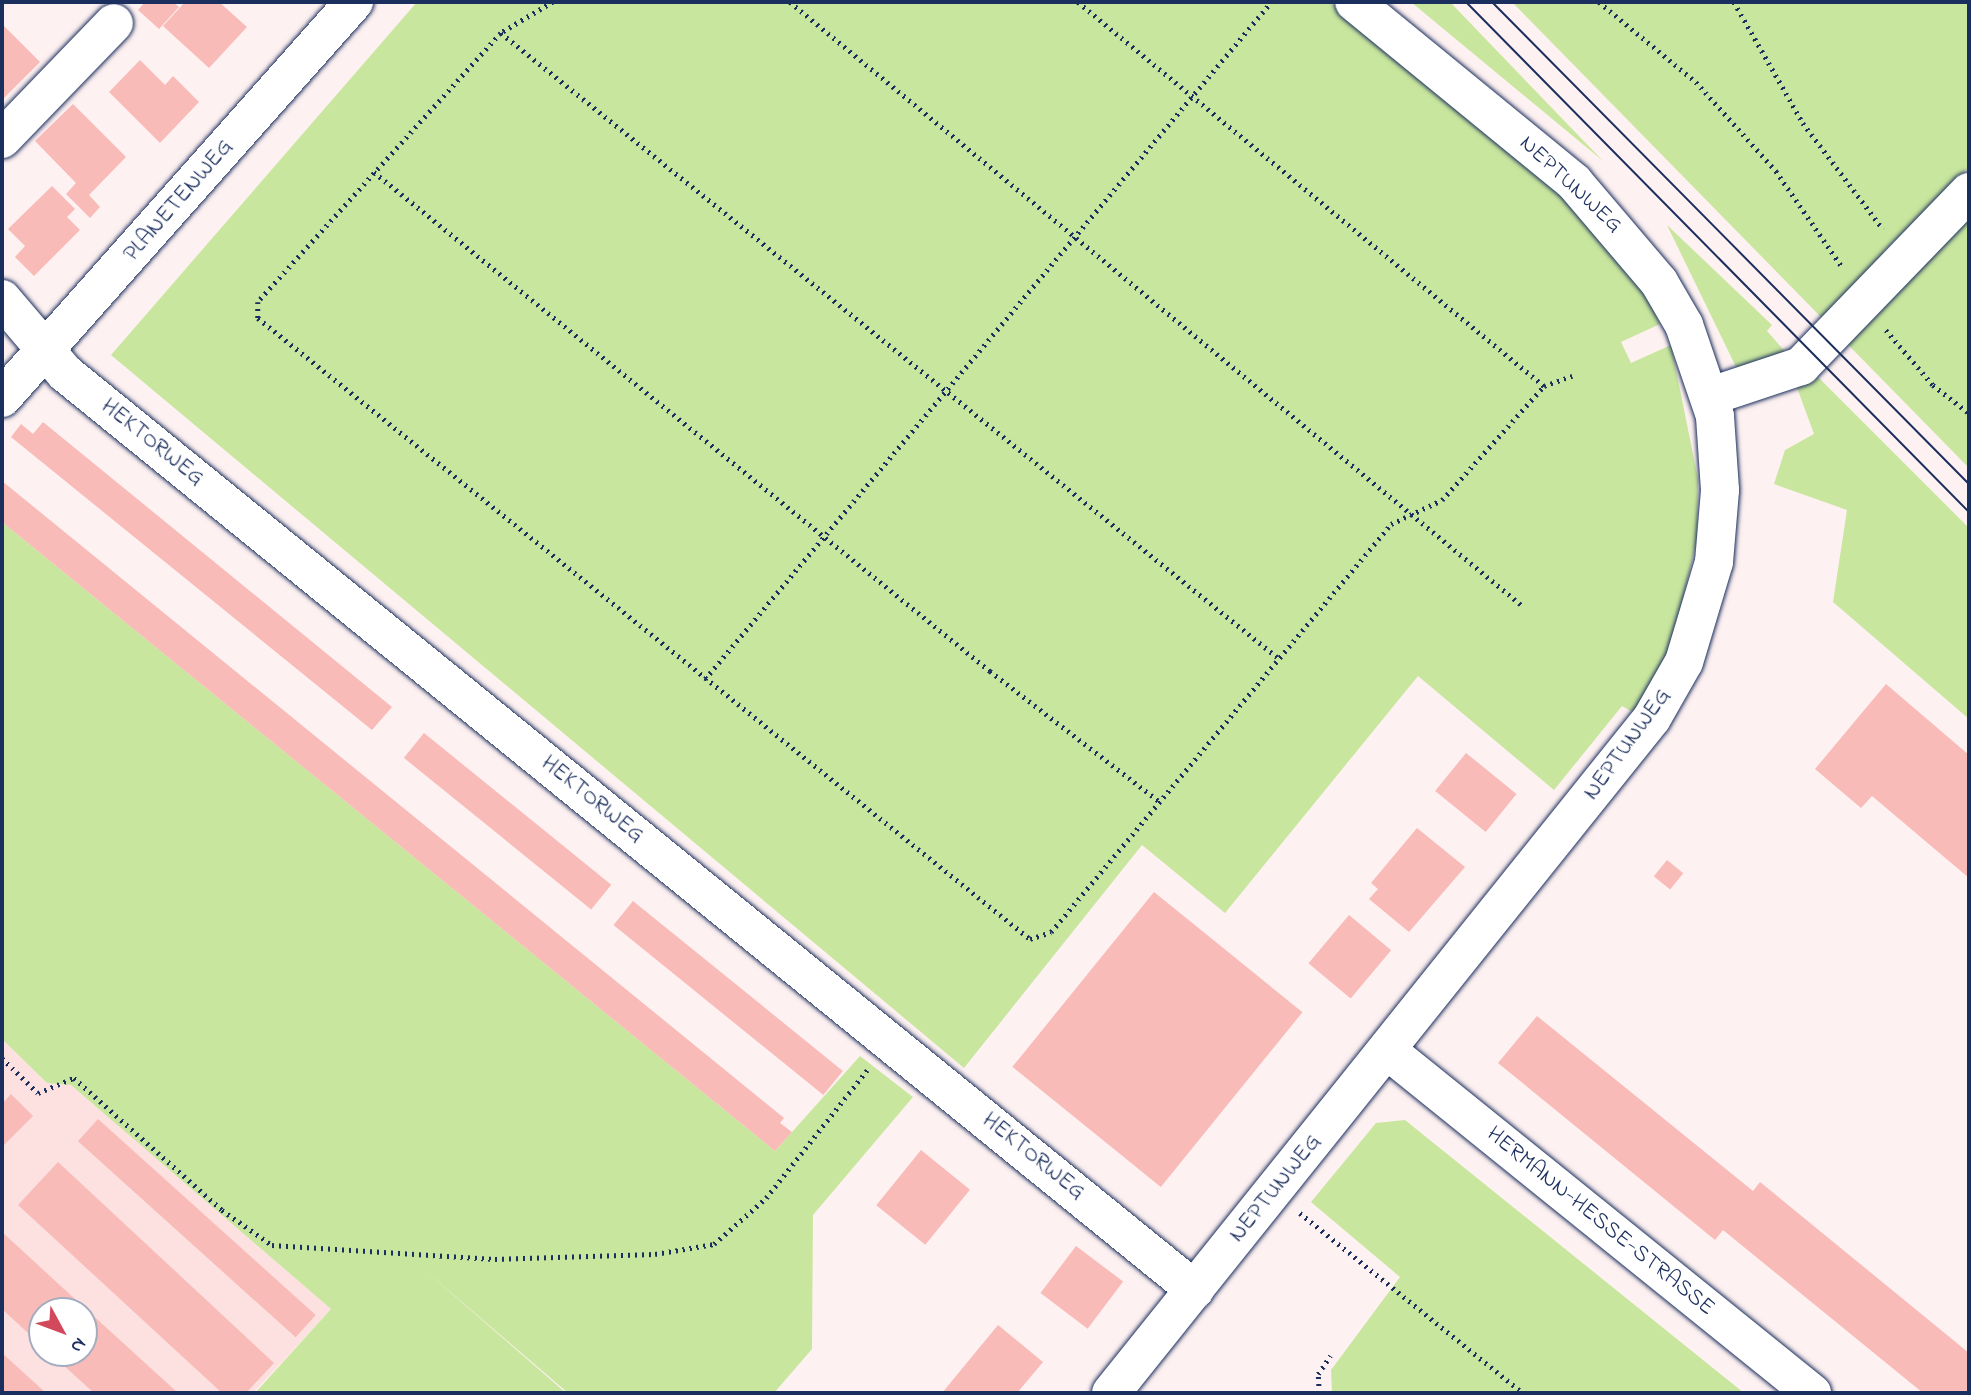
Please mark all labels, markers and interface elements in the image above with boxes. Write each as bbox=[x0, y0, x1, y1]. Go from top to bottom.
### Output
street label: NEPTUNWEG bbox=[1513, 130, 1627, 240]
street label: PLANETENWEG bbox=[118, 134, 240, 268]
street label: HEKTORWEG bbox=[95, 393, 209, 493]
street label: NEPTUNWEG bbox=[1578, 684, 1678, 806]
street label: HEKTORWEG bbox=[535, 750, 649, 850]
street label: HEKTORWEG bbox=[976, 1107, 1090, 1207]
street label: HERMANN-HESSE-STRASSE bbox=[1480, 1121, 1720, 1323]
street label: NEPTUNWEG bbox=[1224, 1129, 1328, 1249]
north arrow bbox=[28, 1297, 98, 1367]
text: N bbox=[63, 1331, 92, 1358]

